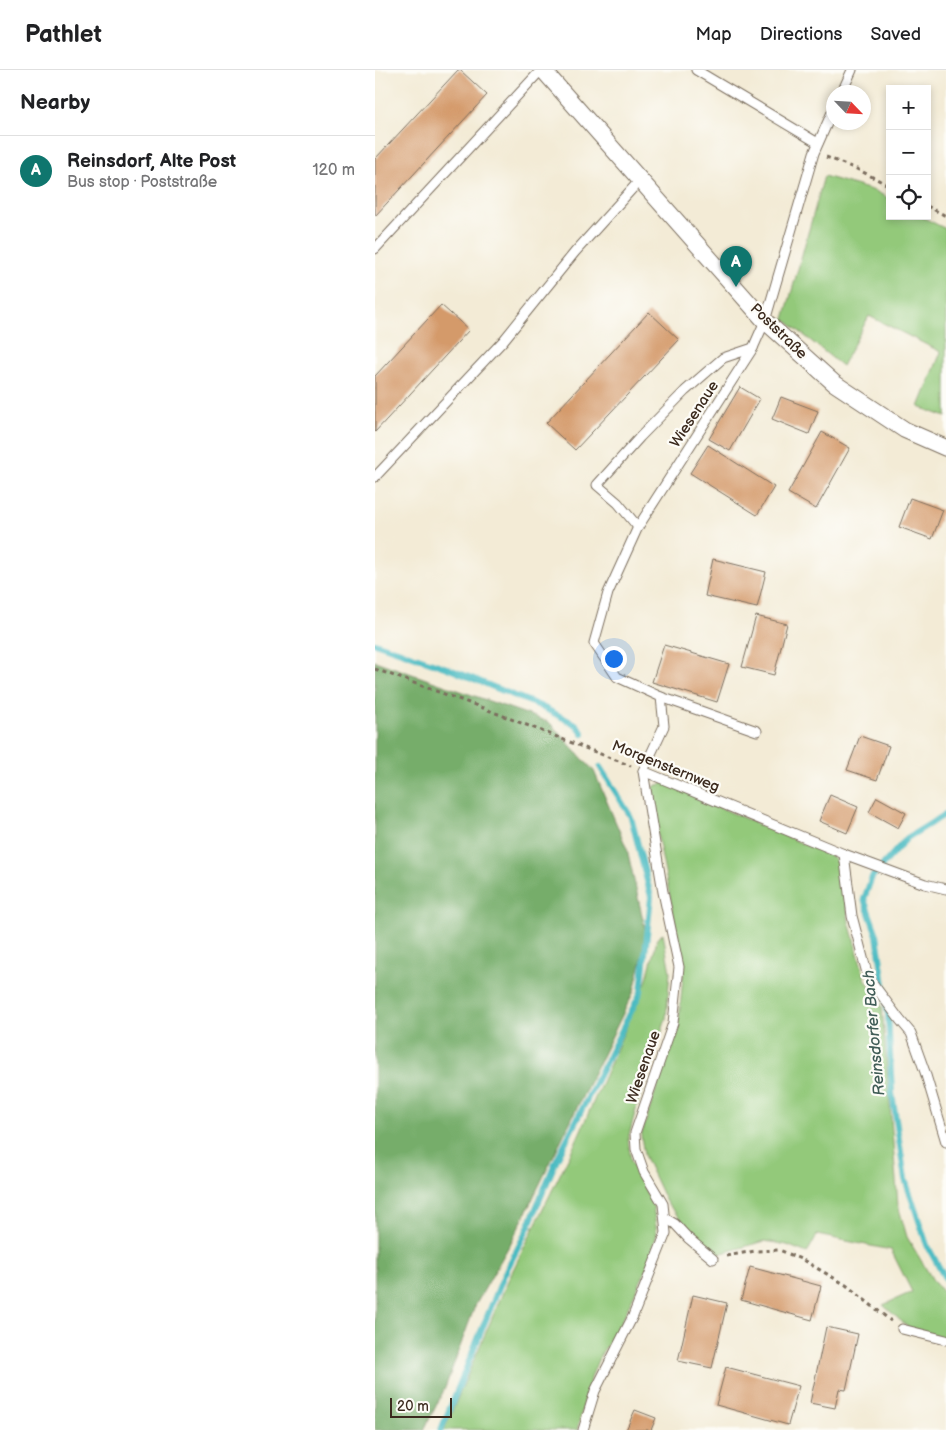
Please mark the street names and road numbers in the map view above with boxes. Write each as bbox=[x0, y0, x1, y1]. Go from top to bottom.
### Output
street label: Poststraße bbox=[746, 299, 811, 363]
street label: Wiesenaue bbox=[666, 377, 723, 451]
street label: Morgensternweg bbox=[609, 736, 722, 797]
street label: Wiesenaue bbox=[622, 1028, 665, 1106]

